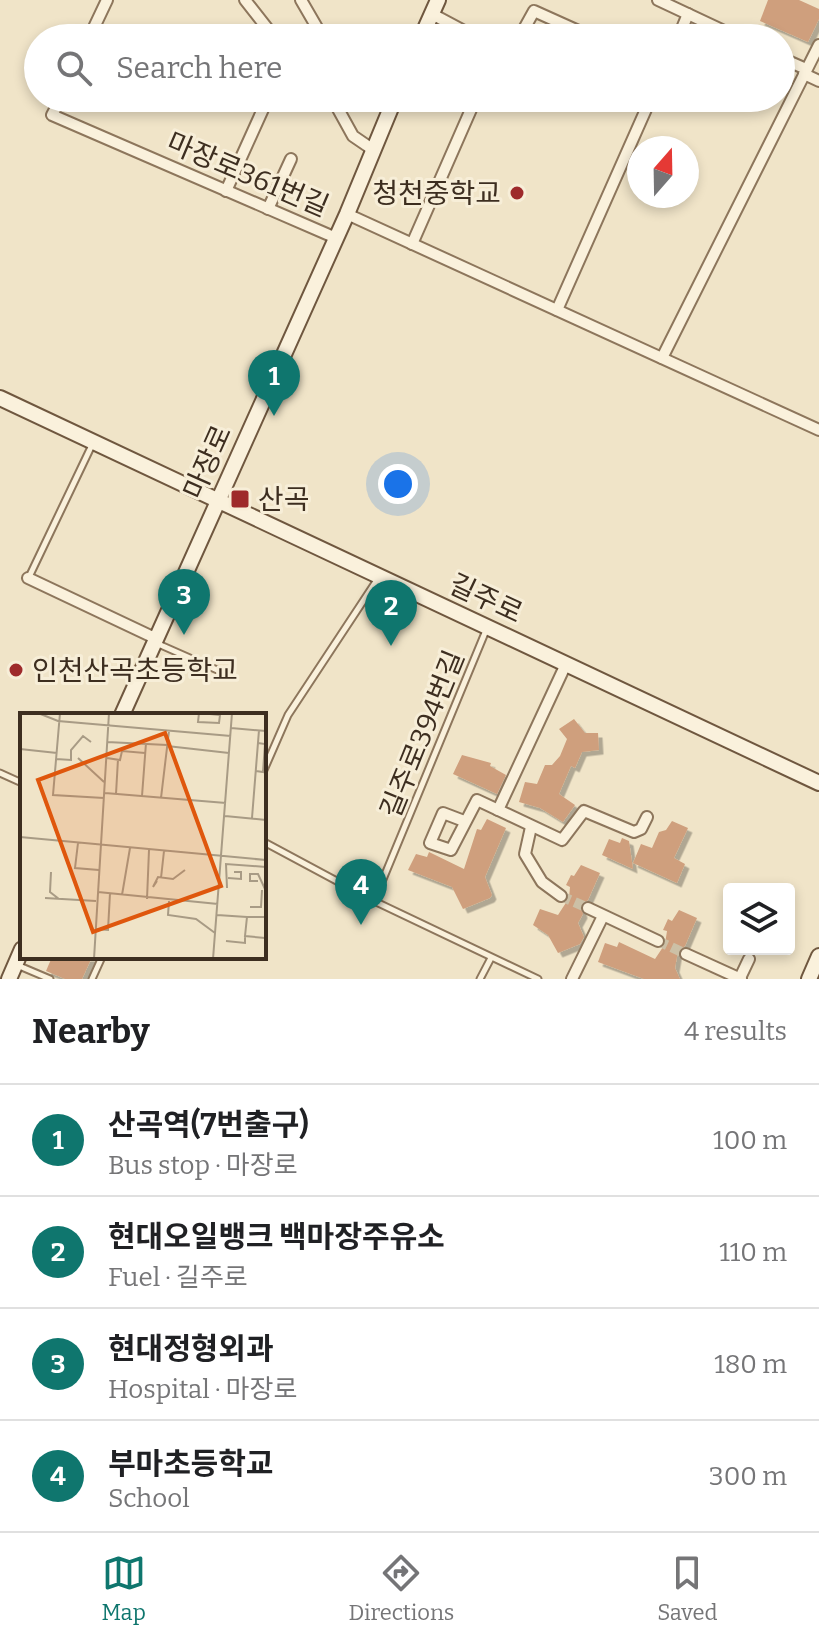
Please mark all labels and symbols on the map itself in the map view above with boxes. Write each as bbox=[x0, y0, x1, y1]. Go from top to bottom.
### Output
street label: 마장로361번길 bbox=[162, 126, 334, 223]
north arrow bbox=[627, 136, 699, 208]
place label: 청천중학교 bbox=[372, 177, 501, 210]
marker: 청천중학교 bbox=[508, 184, 526, 202]
pin: 1 bbox=[248, 350, 300, 416]
street label: 마장로 bbox=[177, 420, 238, 504]
your location bbox=[378, 464, 418, 504]
place label: 산곡 bbox=[258, 483, 310, 516]
marker: 산곡 bbox=[229, 488, 251, 510]
street label: 길주로 bbox=[444, 567, 528, 630]
pin: 3 bbox=[158, 569, 210, 635]
pin: 2 bbox=[365, 580, 417, 646]
street label: 길주로394번길 bbox=[374, 646, 471, 823]
place label: 인천산곡초등학교 bbox=[32, 654, 238, 687]
marker: 인천산곡초등학교 bbox=[7, 661, 25, 679]
inset map bbox=[20, 713, 266, 959]
pin: 4 bbox=[335, 859, 387, 925]

